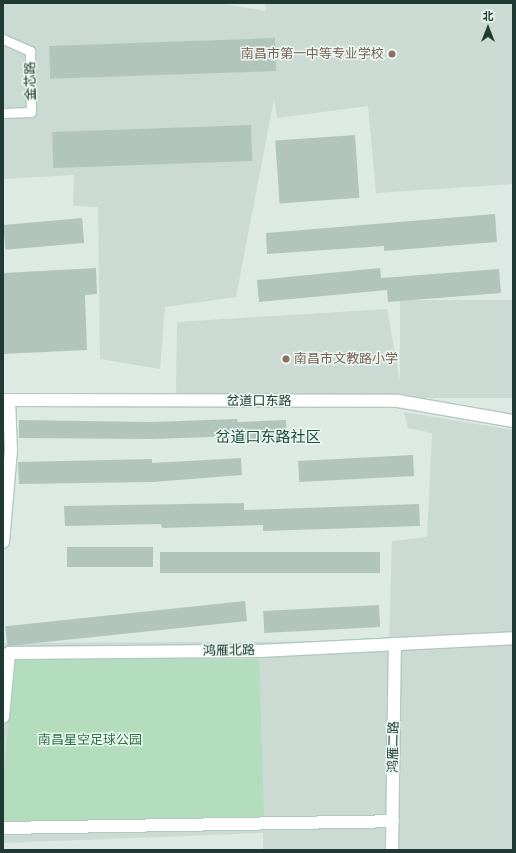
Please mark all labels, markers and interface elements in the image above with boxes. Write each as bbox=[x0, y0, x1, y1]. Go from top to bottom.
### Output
north arrow bbox=[468, 8, 508, 48]
text: 北 bbox=[483, 10, 494, 22]
place label: 南昌市第一中等专业学校 bbox=[241, 46, 384, 62]
marker: 南昌市第一中等专业学校 bbox=[387, 49, 397, 59]
street label: 金芯路 bbox=[23, 61, 39, 101]
place label: 南昌市文教路小学 bbox=[294, 351, 398, 367]
marker: 南昌市文教路小学 bbox=[281, 354, 291, 364]
street label: 岔道口东路 bbox=[227, 393, 291, 409]
district label: 岔道口东路社区 bbox=[216, 428, 320, 446]
street label: 鸿雁北路 bbox=[203, 643, 255, 659]
street label: 鸿雁二路 bbox=[386, 721, 402, 773]
park label: 南昌星空足球公园 bbox=[38, 732, 142, 748]

